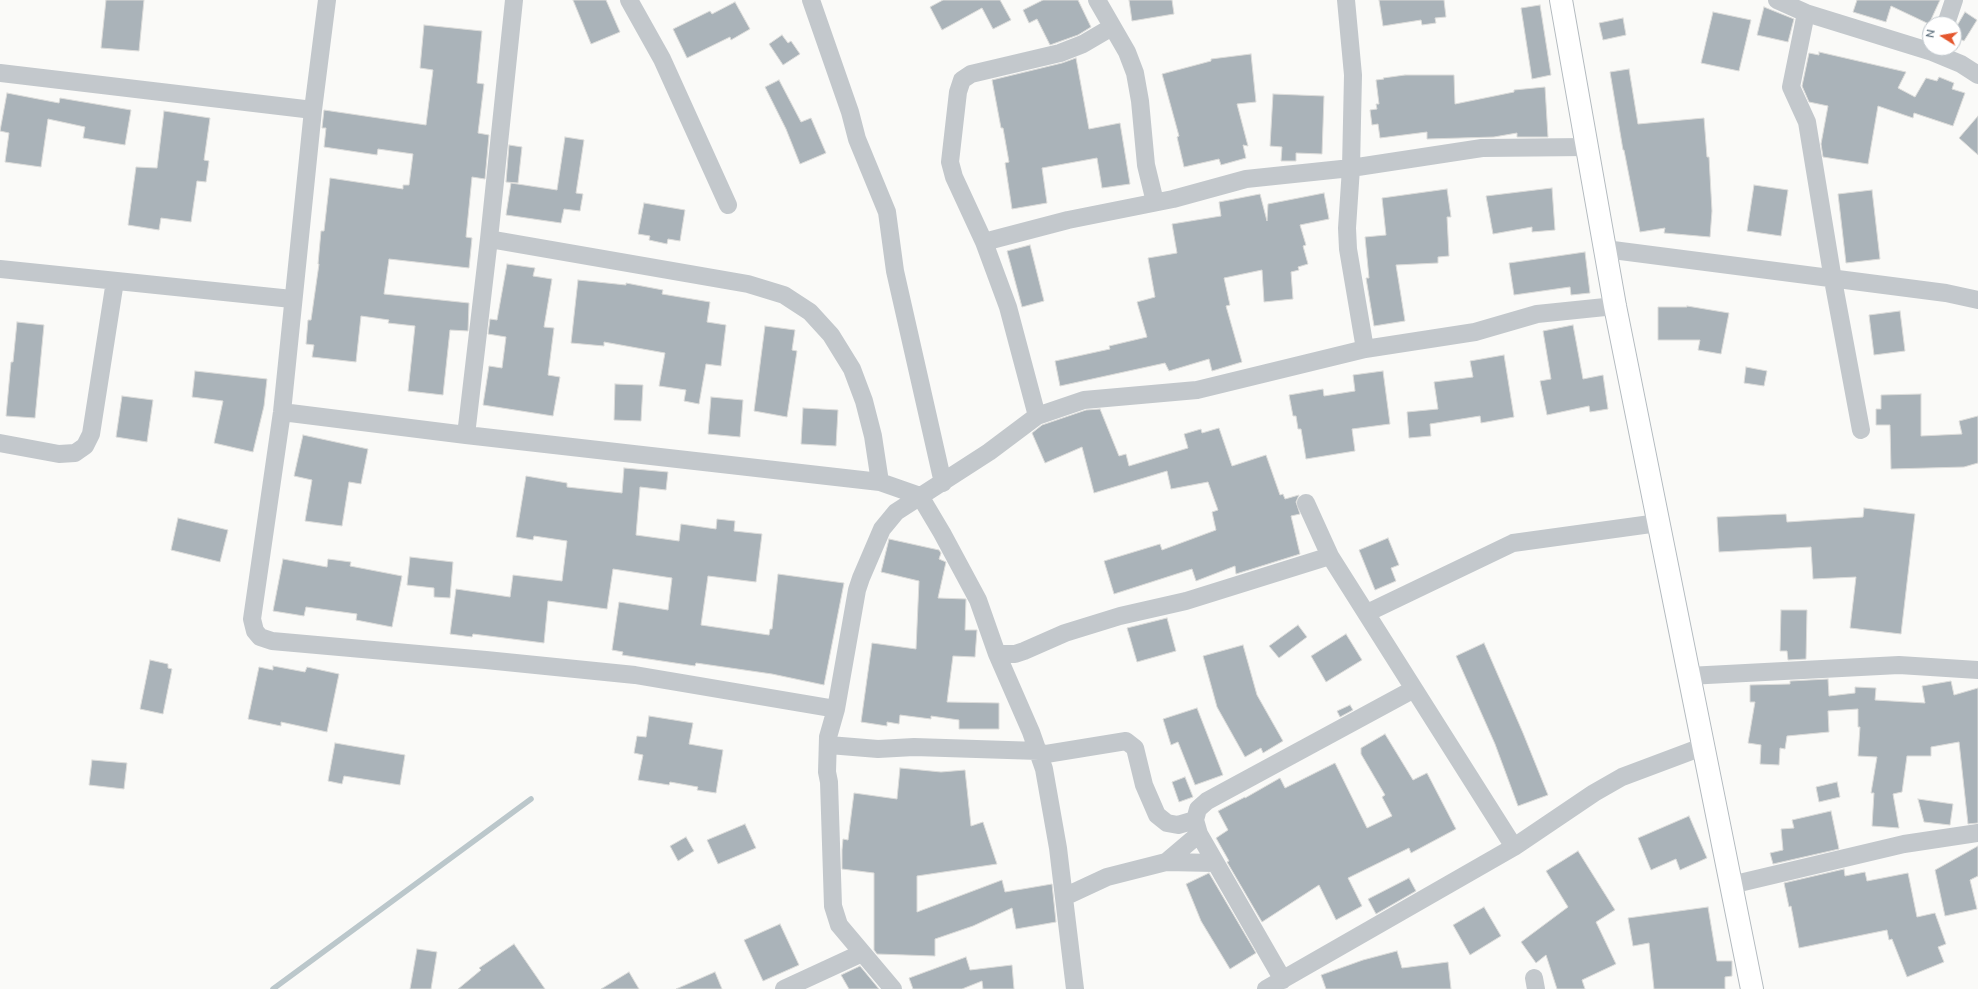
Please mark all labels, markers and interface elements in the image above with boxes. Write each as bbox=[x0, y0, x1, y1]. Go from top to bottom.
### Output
north arrow bbox=[1922, 16, 1962, 56]
text: N bbox=[1923, 28, 1939, 39]

